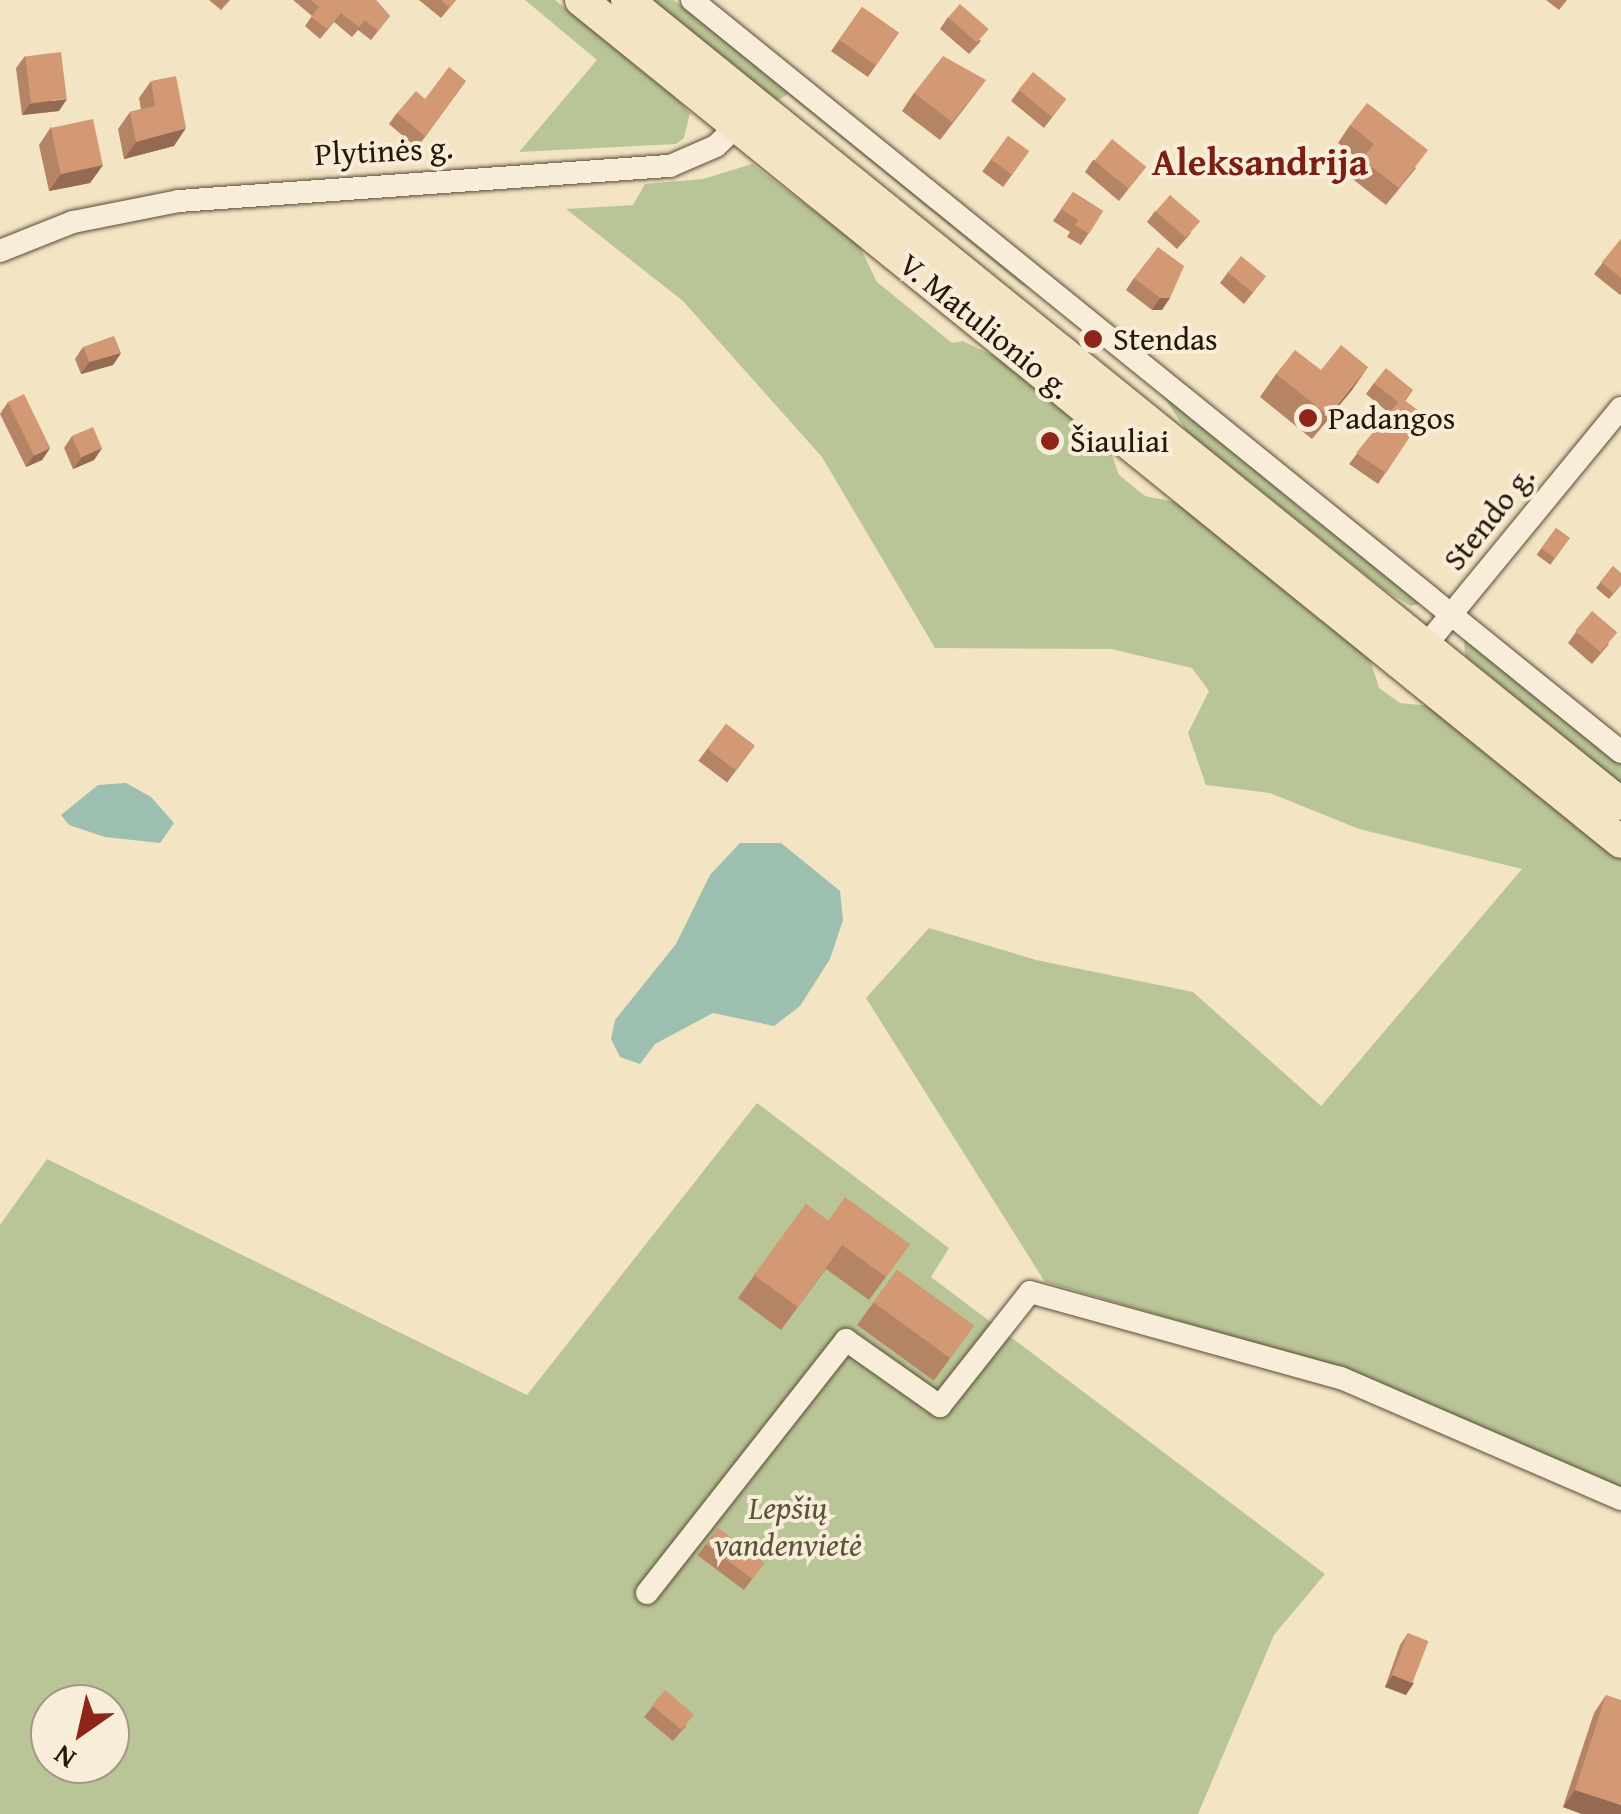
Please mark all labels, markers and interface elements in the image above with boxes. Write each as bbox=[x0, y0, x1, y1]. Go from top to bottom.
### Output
street label: Plytinės g. bbox=[314, 128, 454, 174]
district label: Aleksandrija bbox=[1152, 139, 1368, 185]
street label: V. Matulionio g. bbox=[891, 245, 1079, 407]
place label: Stendas bbox=[1113, 320, 1218, 358]
marker: Stendas bbox=[1082, 328, 1104, 350]
place label: Padangos bbox=[1328, 399, 1455, 437]
marker: Padangos bbox=[1297, 407, 1319, 429]
place label: Šiauliai bbox=[1070, 422, 1169, 460]
marker: Šiauliai bbox=[1039, 430, 1061, 452]
street label: Stendo g. bbox=[1435, 458, 1543, 578]
park label: Lepšių vandenvietė bbox=[714, 1490, 862, 1565]
north arrow bbox=[30, 1684, 130, 1784]
text: N bbox=[45, 1735, 83, 1780]

